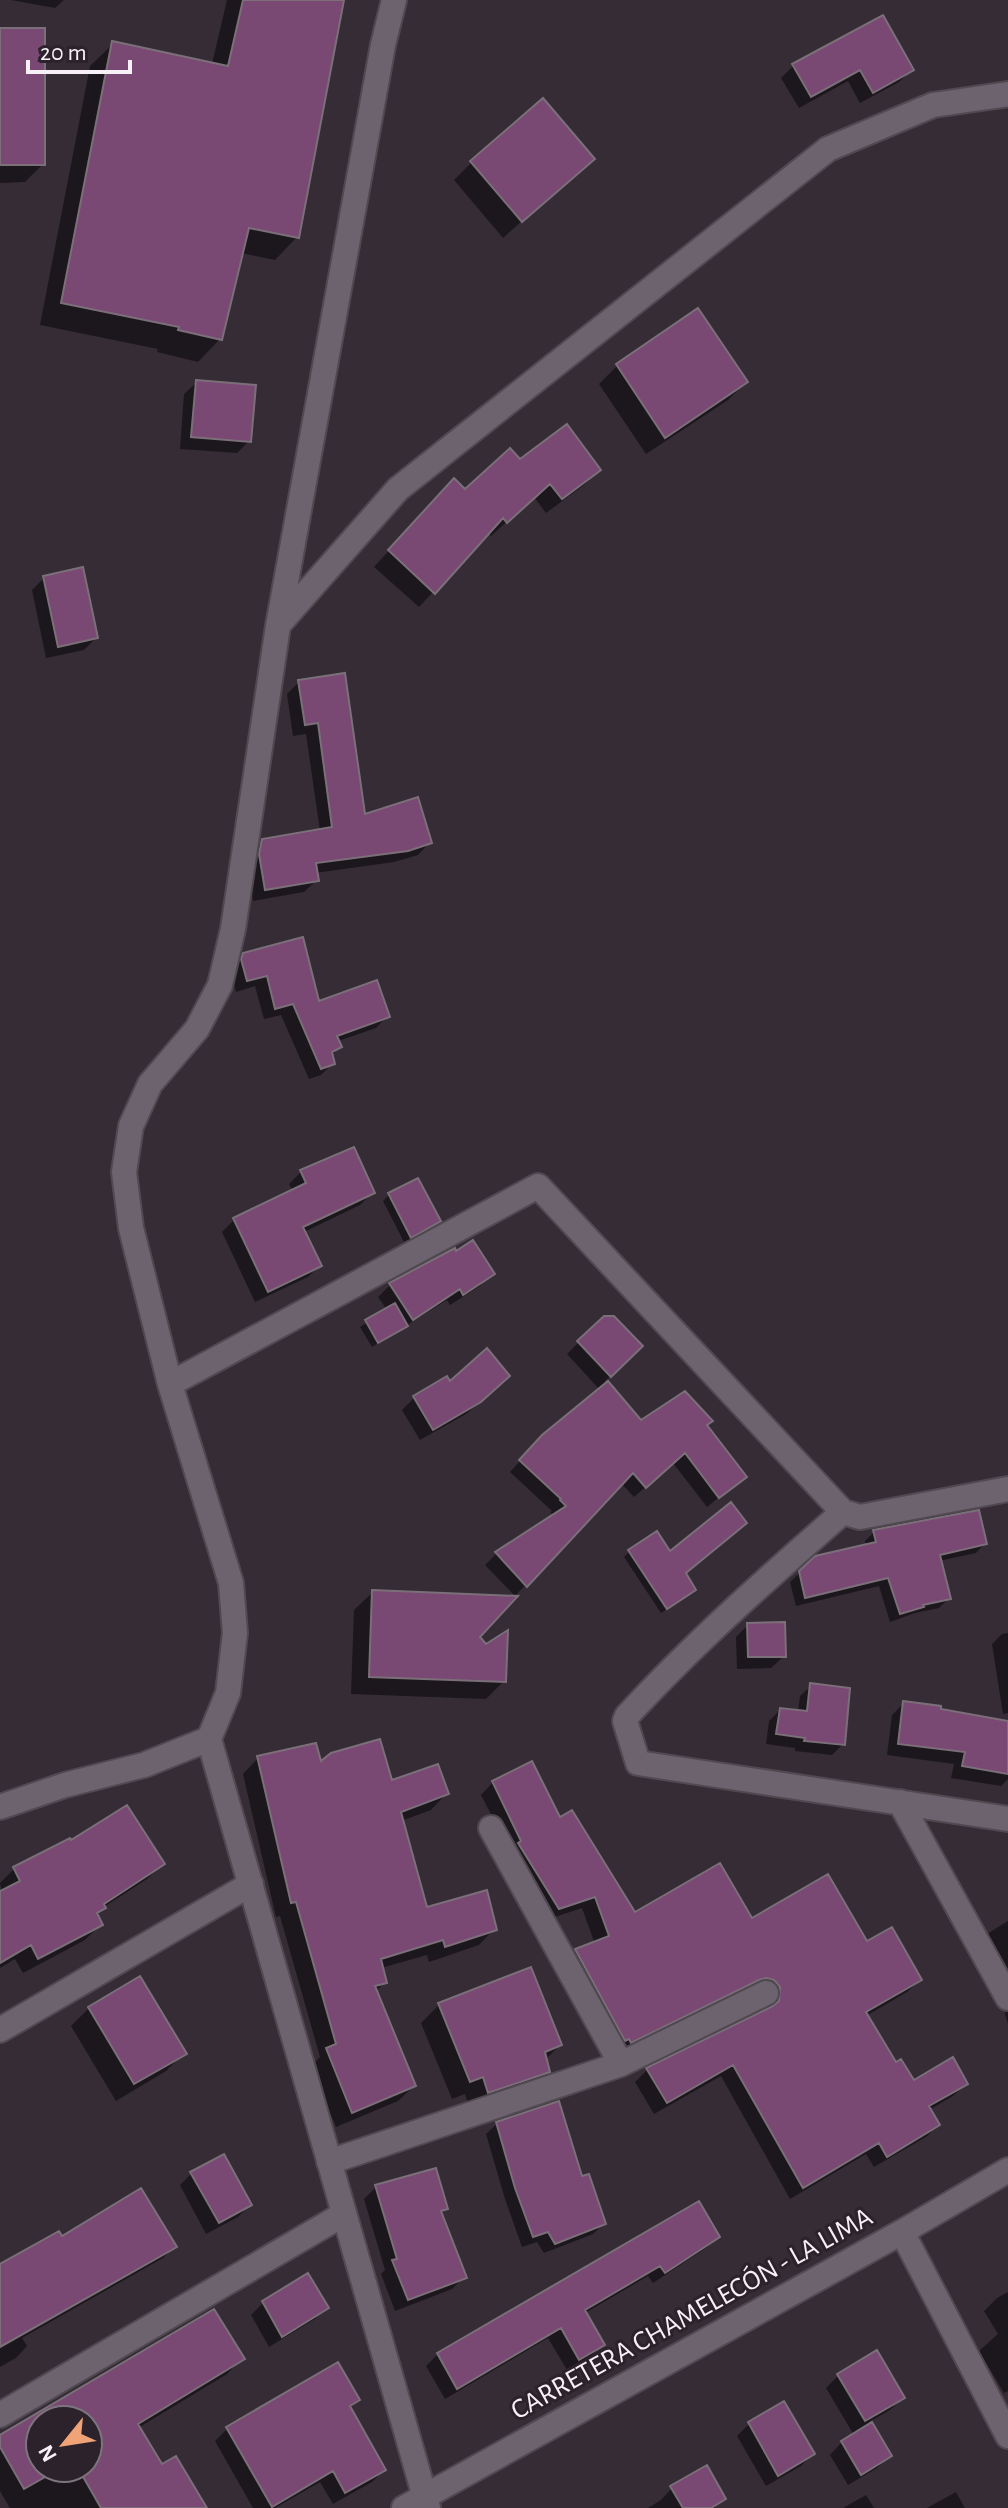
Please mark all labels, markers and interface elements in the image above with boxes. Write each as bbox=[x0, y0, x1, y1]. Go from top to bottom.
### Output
scale bar bbox=[28, 24, 130, 74]
text: 20 m bbox=[40, 41, 87, 65]
street label: CARRETERA CHAMELECÓN - LA LIMA bbox=[505, 2200, 877, 2425]
north arrow bbox=[24, 2404, 104, 2484]
text: N bbox=[34, 2441, 61, 2466]

